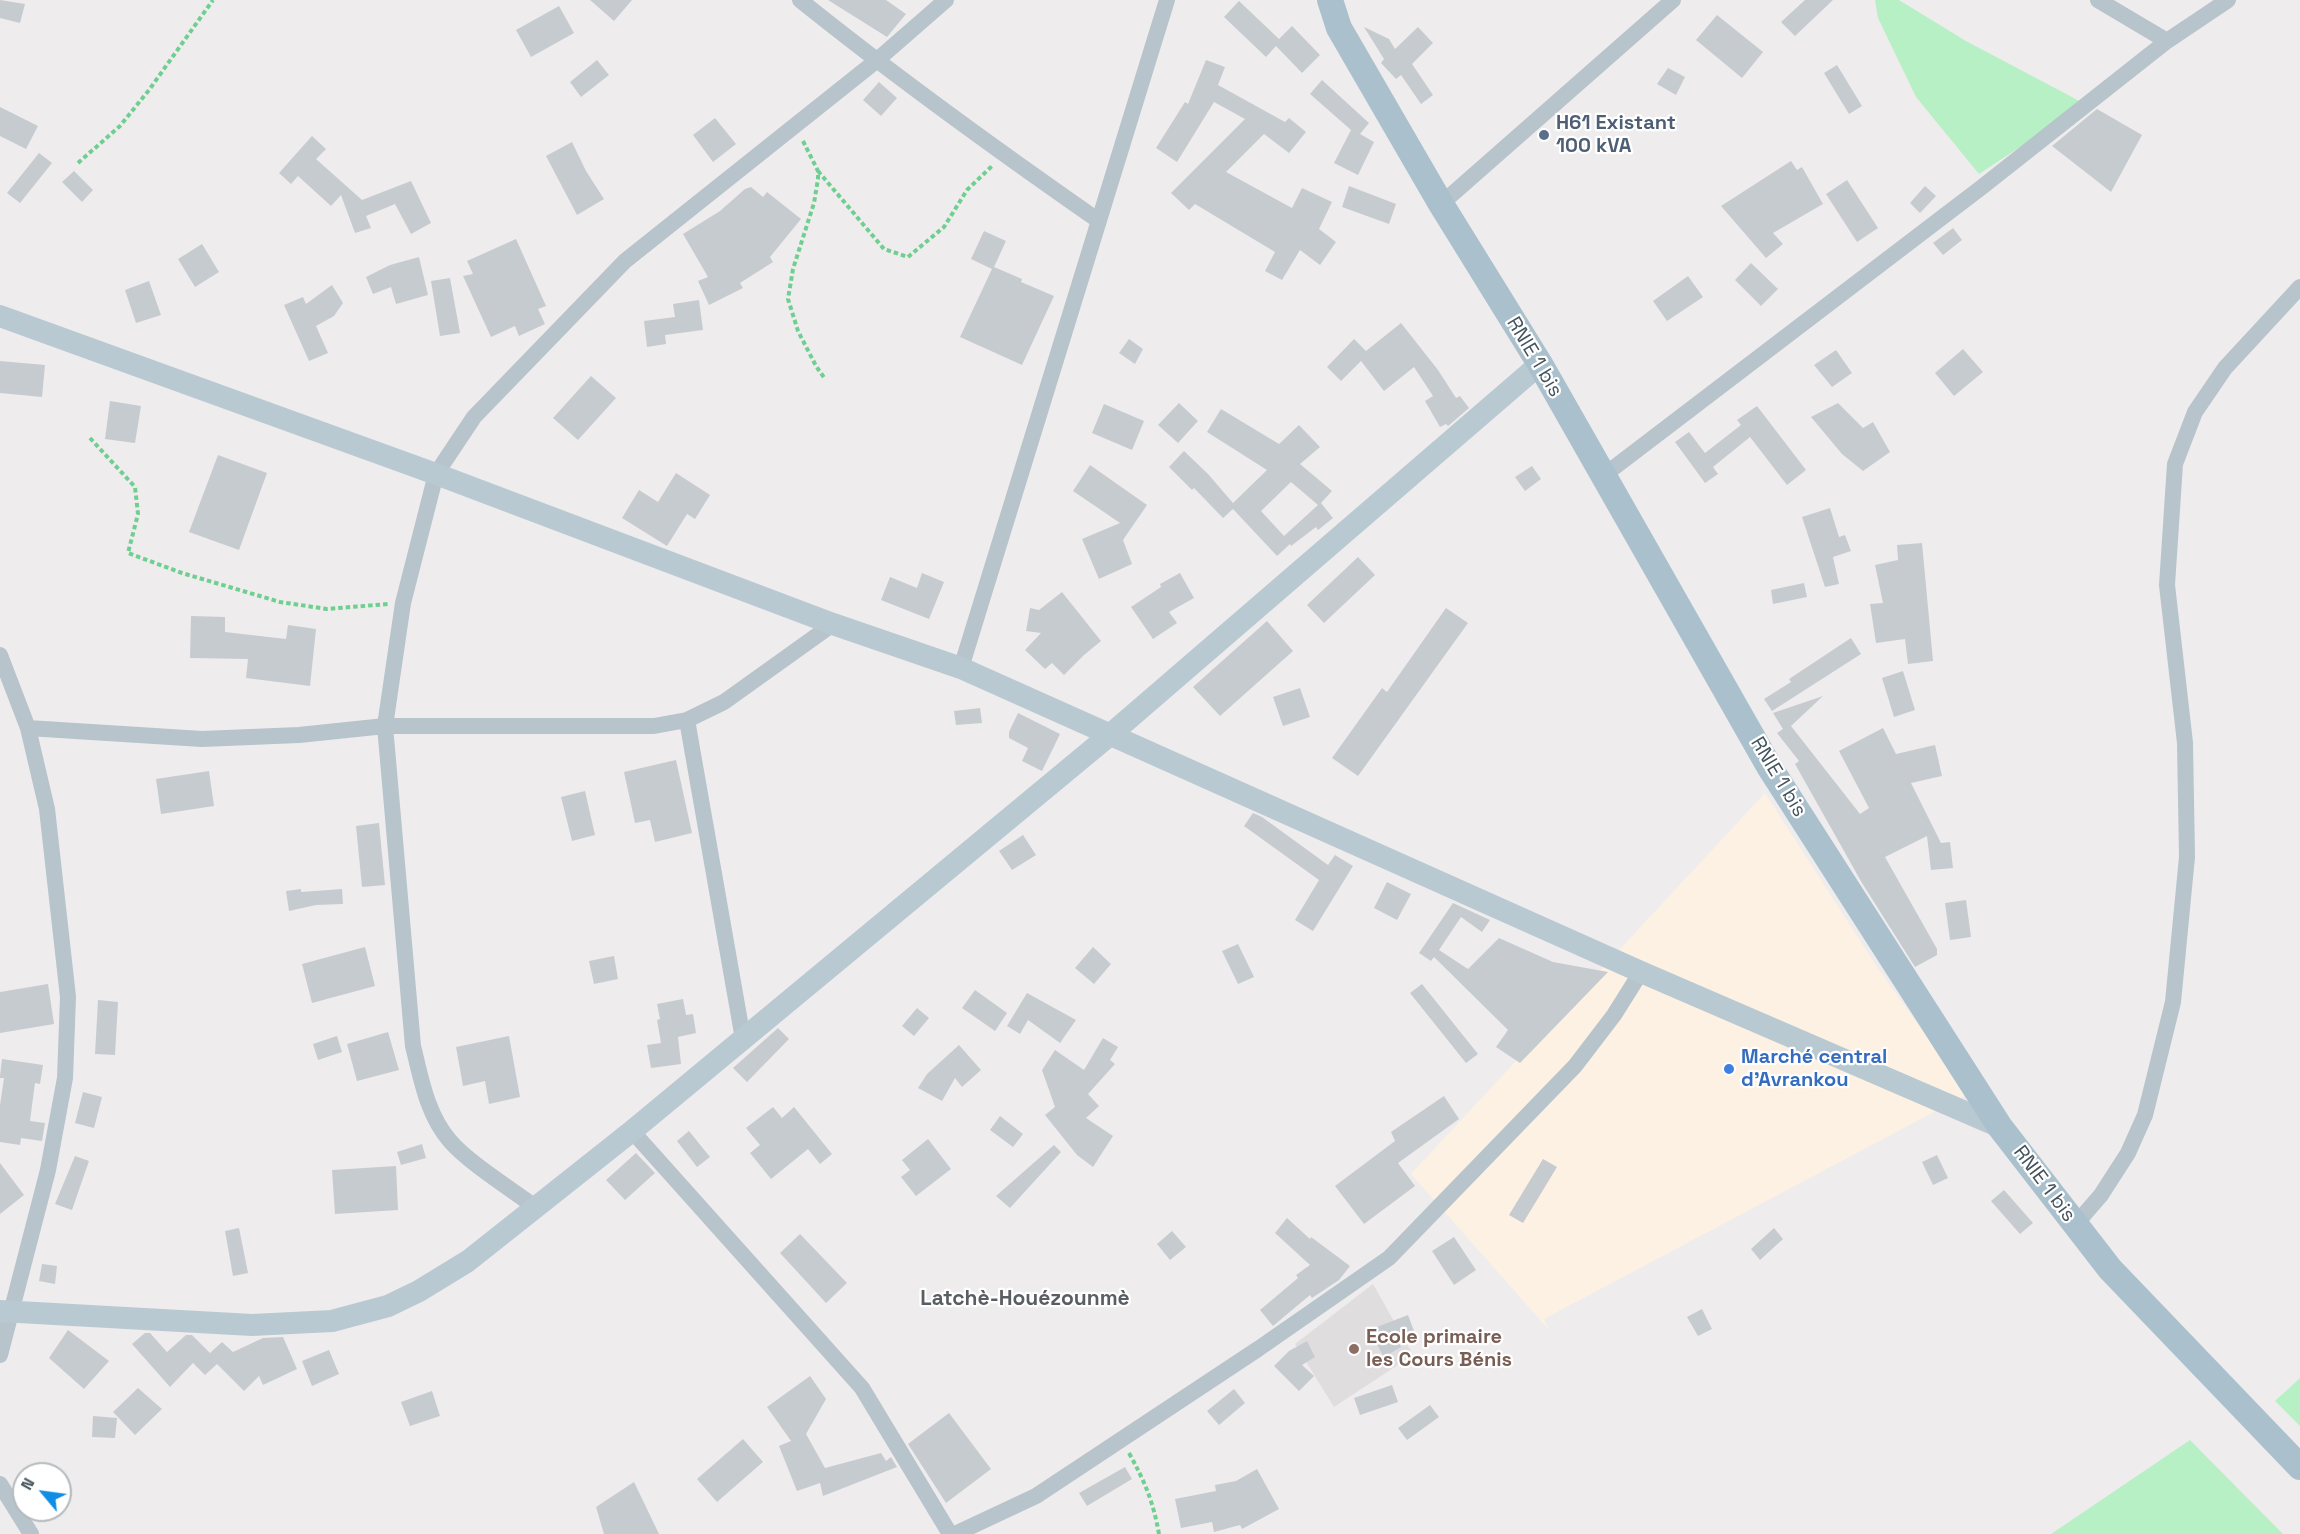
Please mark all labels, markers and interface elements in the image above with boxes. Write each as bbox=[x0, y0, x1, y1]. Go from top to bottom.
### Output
place label: H61 Existant 100 kVA bbox=[1556, 112, 1676, 159]
marker: H61 Existant 100 kVA bbox=[1537, 128, 1551, 142]
street label: RNIE 1 bis bbox=[1501, 313, 1567, 401]
street label: RNIE 1 bis bbox=[1745, 733, 1811, 821]
place label: Marché central d'Avrankou bbox=[1741, 1046, 1887, 1093]
marker: Marché central d'Avrankou bbox=[1722, 1062, 1736, 1076]
street label: RNIE 1 bis bbox=[2008, 1141, 2080, 1227]
district label: Latchè-Houézounmè bbox=[920, 1286, 1130, 1312]
place label: Ecole primaire les Cours Bénis bbox=[1366, 1326, 1512, 1373]
marker: Ecole primaire les Cours Bénis bbox=[1347, 1342, 1361, 1356]
north arrow bbox=[12, 1462, 72, 1522]
text: N bbox=[16, 1474, 39, 1494]

